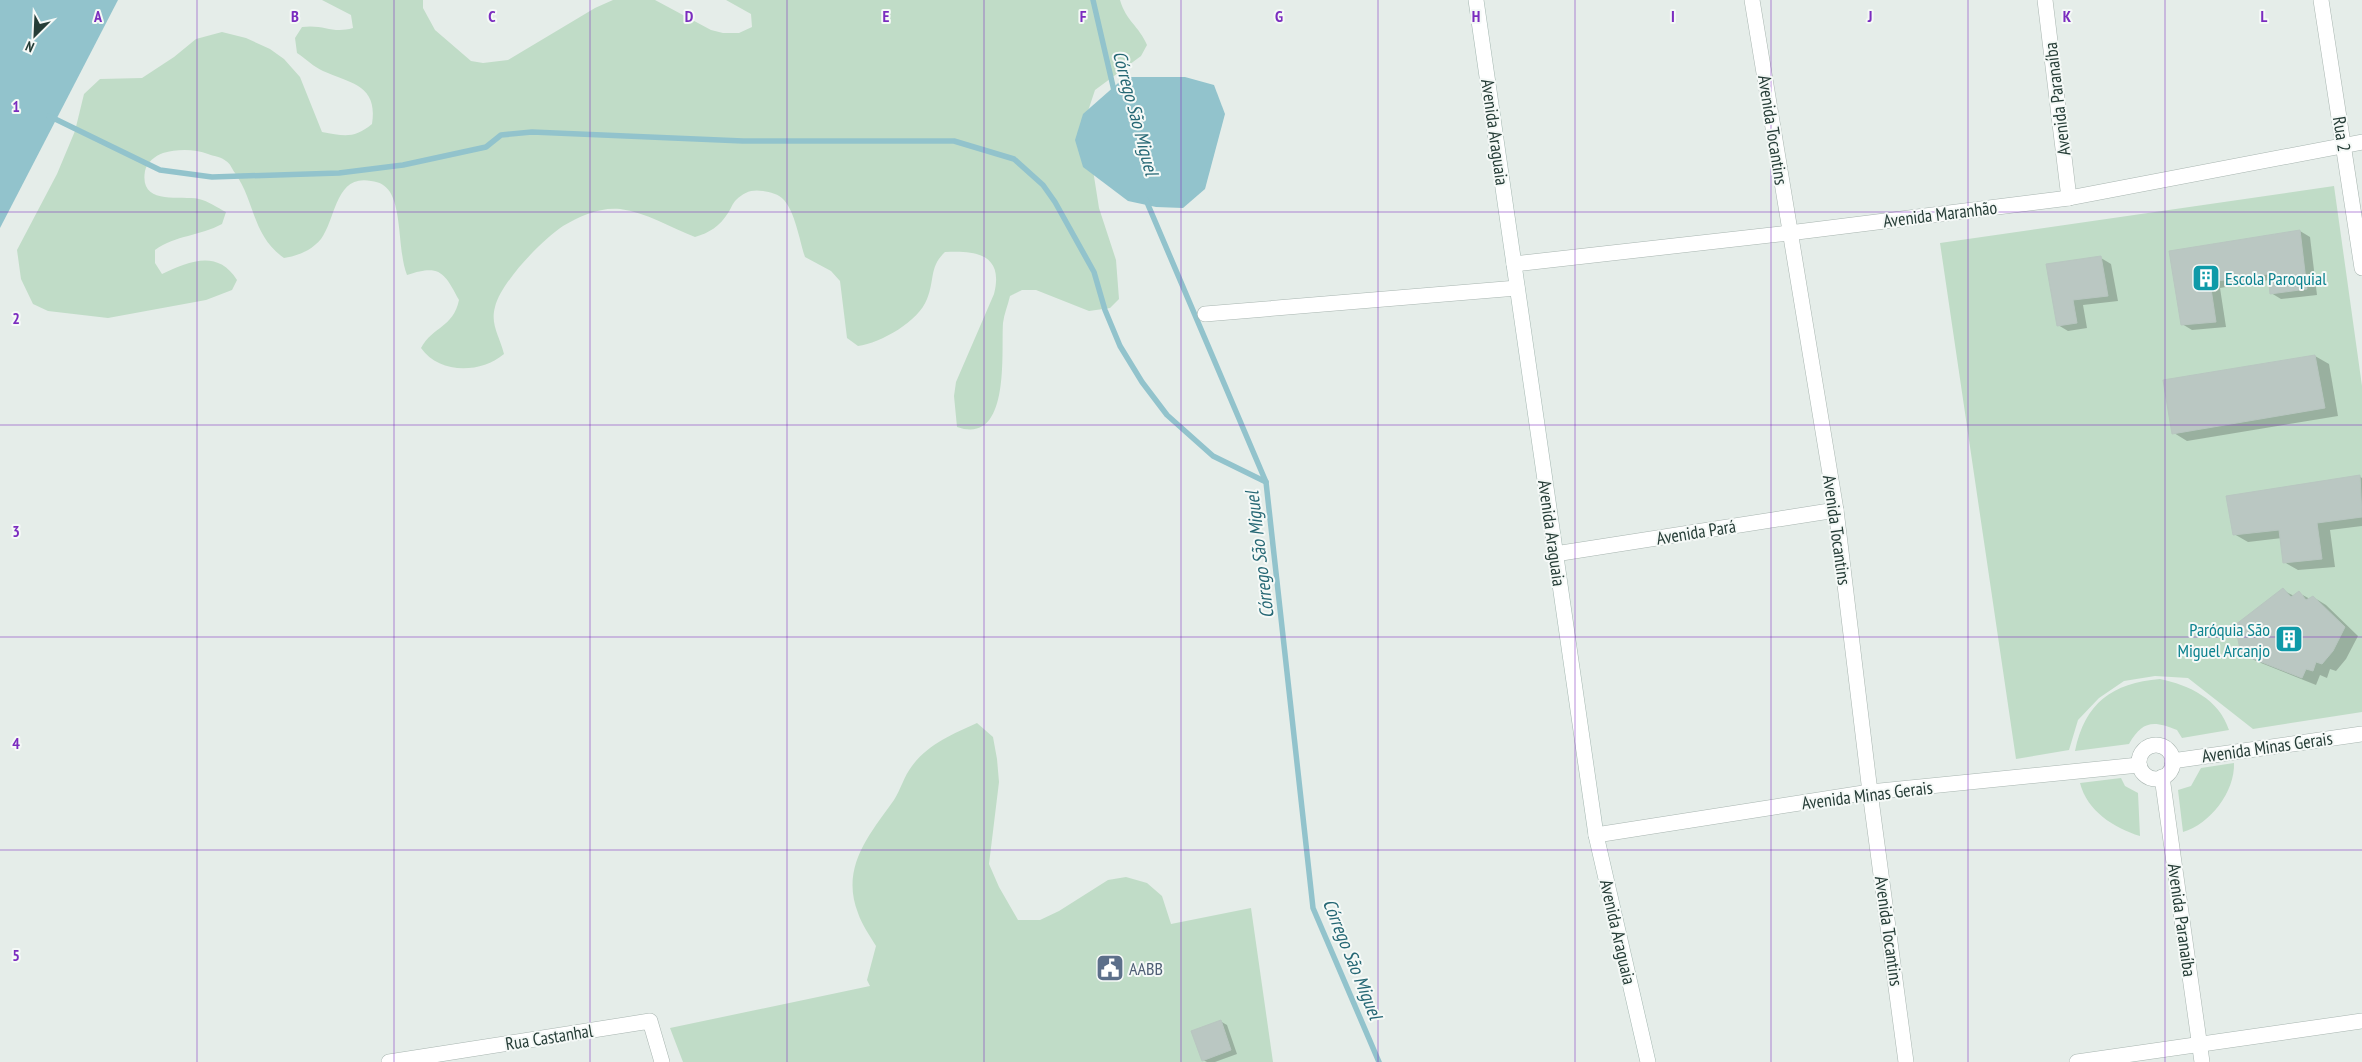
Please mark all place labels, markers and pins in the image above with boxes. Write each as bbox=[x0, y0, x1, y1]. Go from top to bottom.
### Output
building icon: Escola Paroquial bbox=[2191, 263, 2221, 293]
place label: Escola Paroquial bbox=[2225, 267, 2327, 290]
place label: Paróquia São Miguel Arcanjo bbox=[2177, 618, 2270, 662]
building icon: Paróquia São Miguel Arcanjo bbox=[2274, 624, 2304, 654]
public building icon: AABB bbox=[1095, 953, 1125, 983]
place label: AABB bbox=[1129, 957, 1163, 980]

